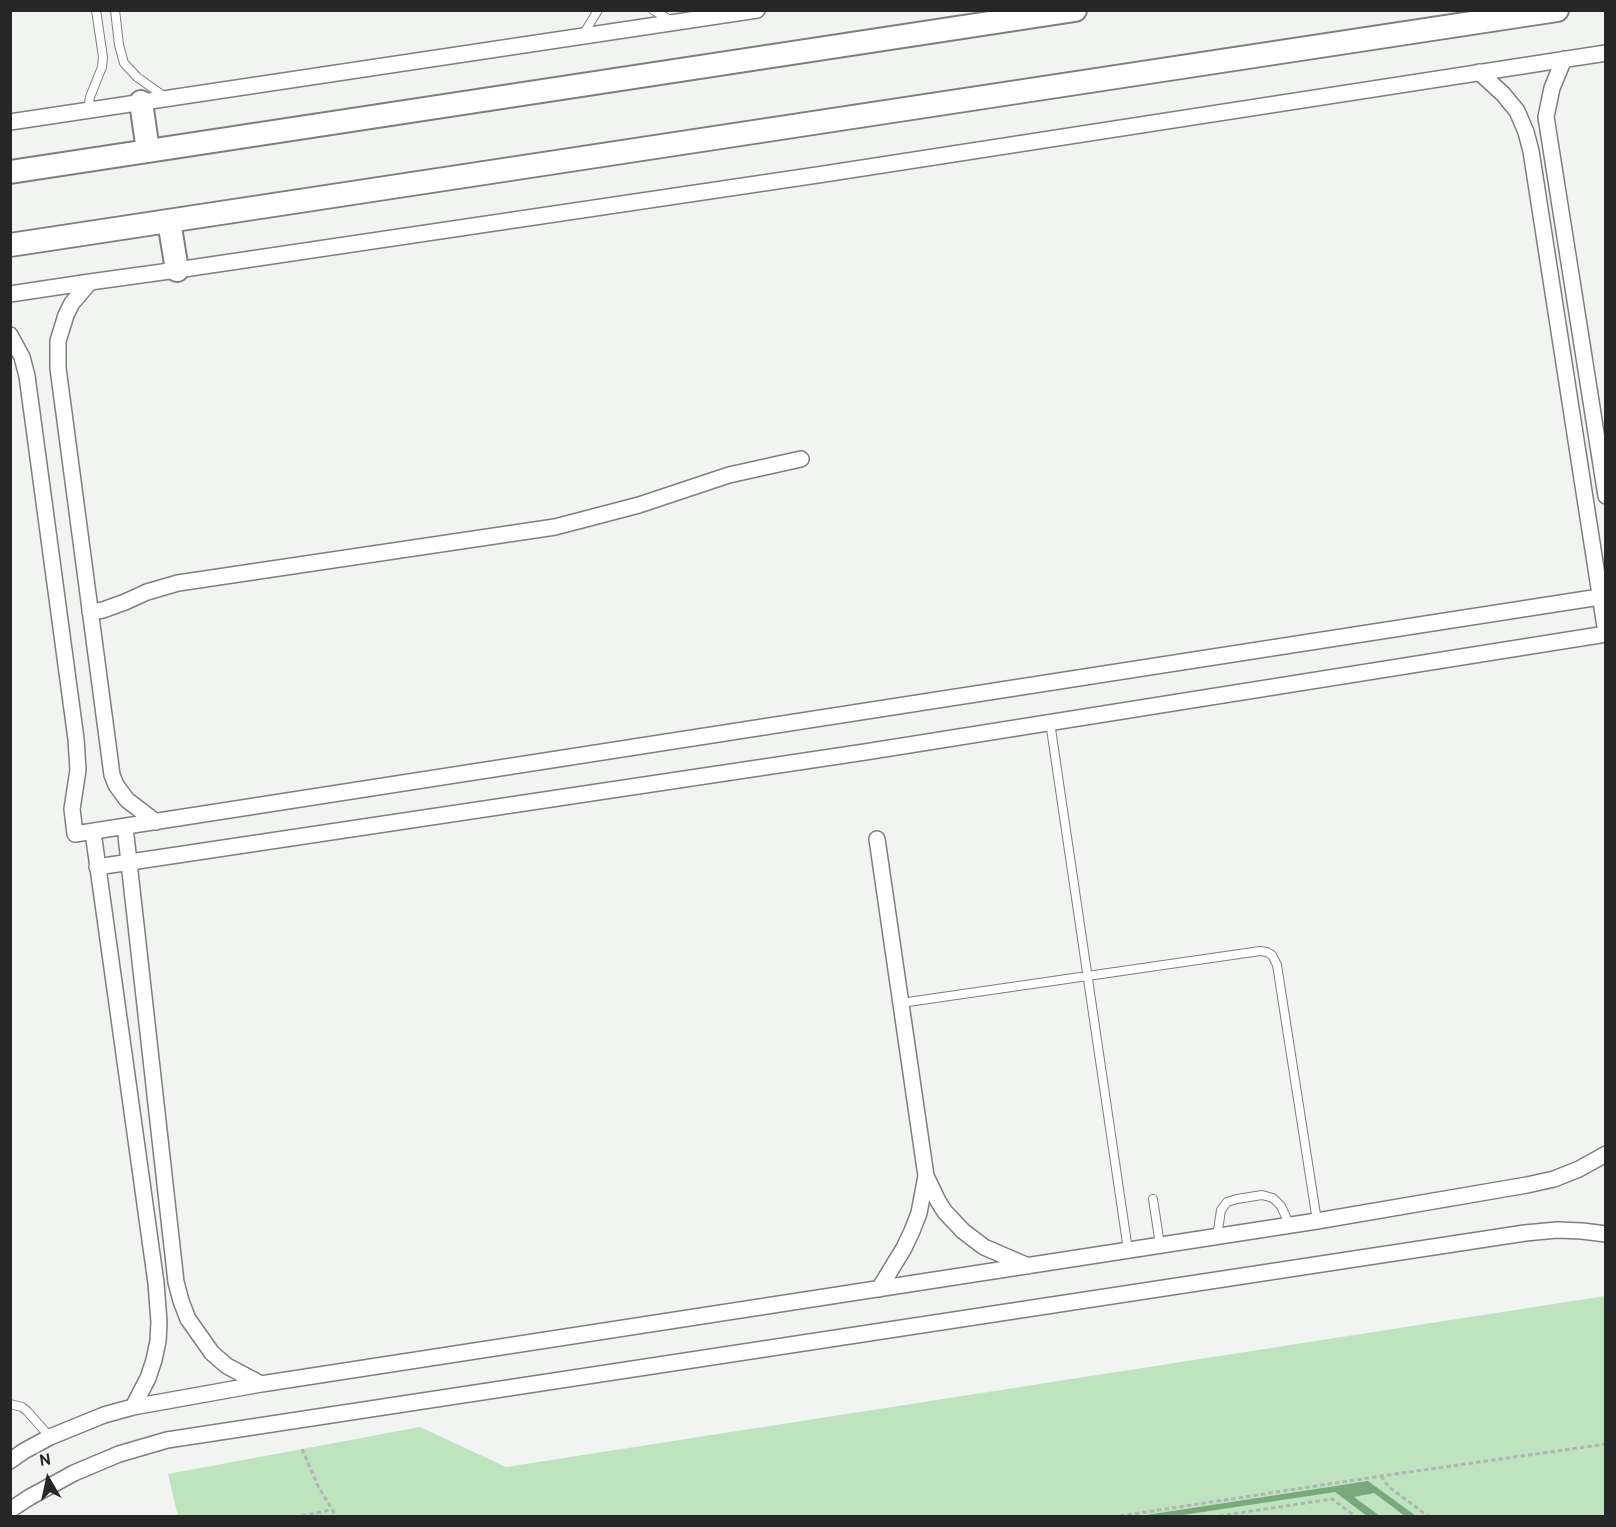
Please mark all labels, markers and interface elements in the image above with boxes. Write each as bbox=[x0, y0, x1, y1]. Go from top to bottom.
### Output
north arrow bbox=[18, 1449, 78, 1509]
text: N bbox=[38, 1450, 52, 1472]

